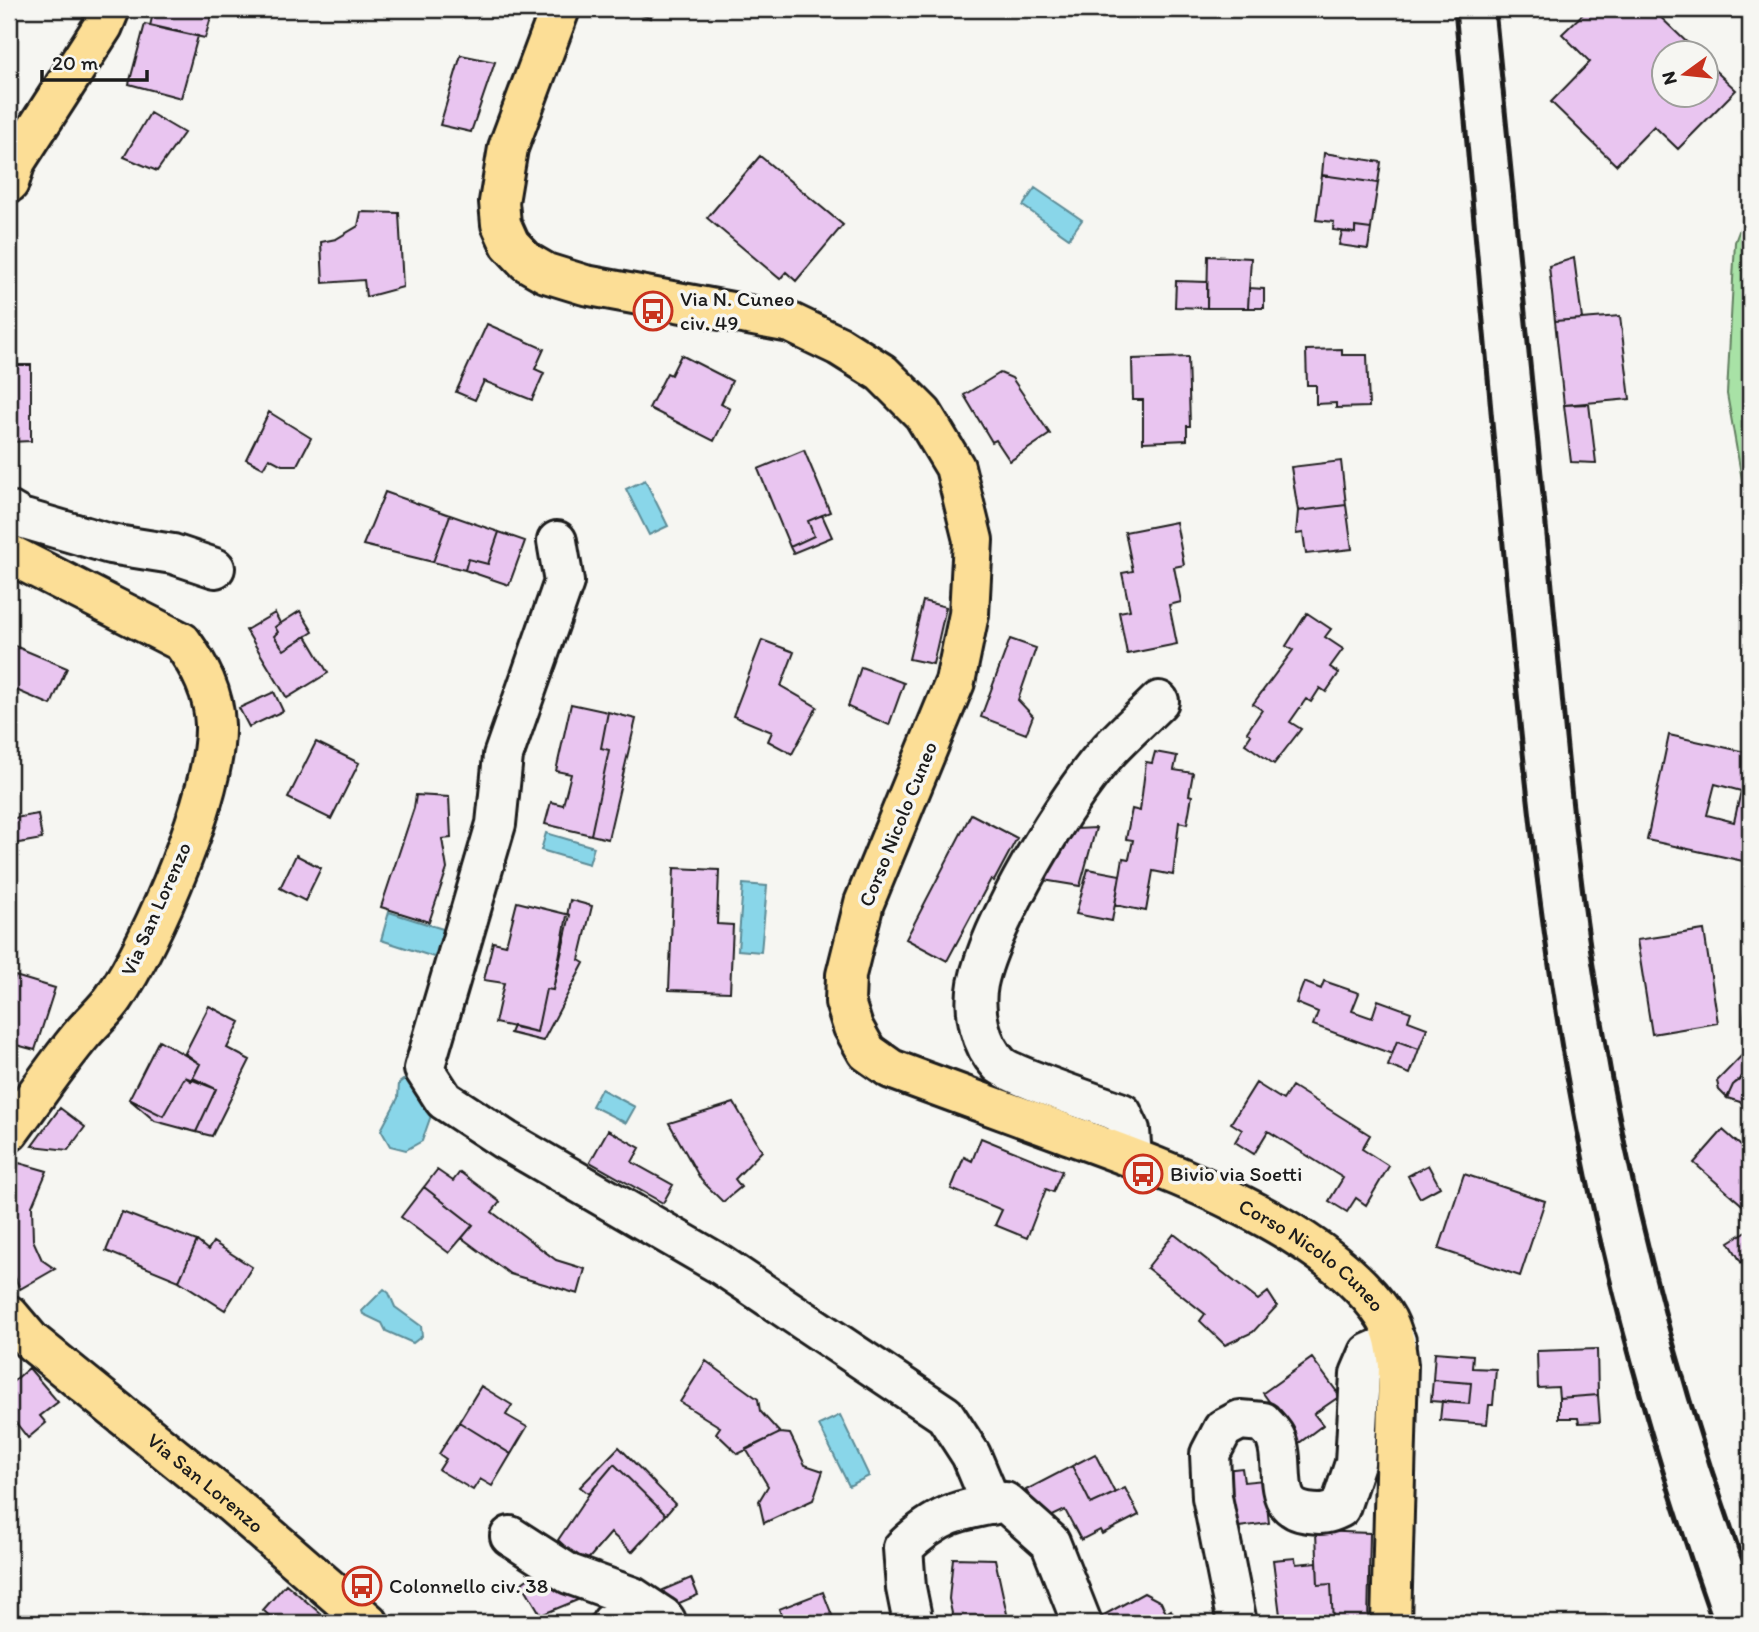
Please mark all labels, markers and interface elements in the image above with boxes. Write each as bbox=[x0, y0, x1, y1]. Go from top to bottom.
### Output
scale bar bbox=[42, 38, 147, 82]
north arrow bbox=[1650, 38, 1720, 108]
text: 20 m bbox=[52, 50, 99, 75]
text: N bbox=[1656, 69, 1682, 87]
place label: Via N. Cuneo civ. 49 bbox=[680, 286, 795, 335]
bus stop icon: Via N. Cuneo civ. 49 bbox=[632, 290, 674, 332]
street label: Corso Nicolo Cuneo bbox=[853, 738, 942, 910]
street label: Via San Lorenzo bbox=[115, 838, 196, 980]
bus stop icon: Bivio via Soetti bbox=[1122, 1153, 1164, 1195]
place label: Bivio via Soetti bbox=[1170, 1161, 1302, 1186]
street label: Corso Nicolo Cuneo bbox=[1235, 1193, 1390, 1316]
street label: Via San Lorenzo bbox=[142, 1427, 269, 1538]
bus stop icon: Colonnello civ. 38 bbox=[341, 1565, 383, 1607]
place label: Colonnello civ. 38 bbox=[389, 1573, 548, 1598]

